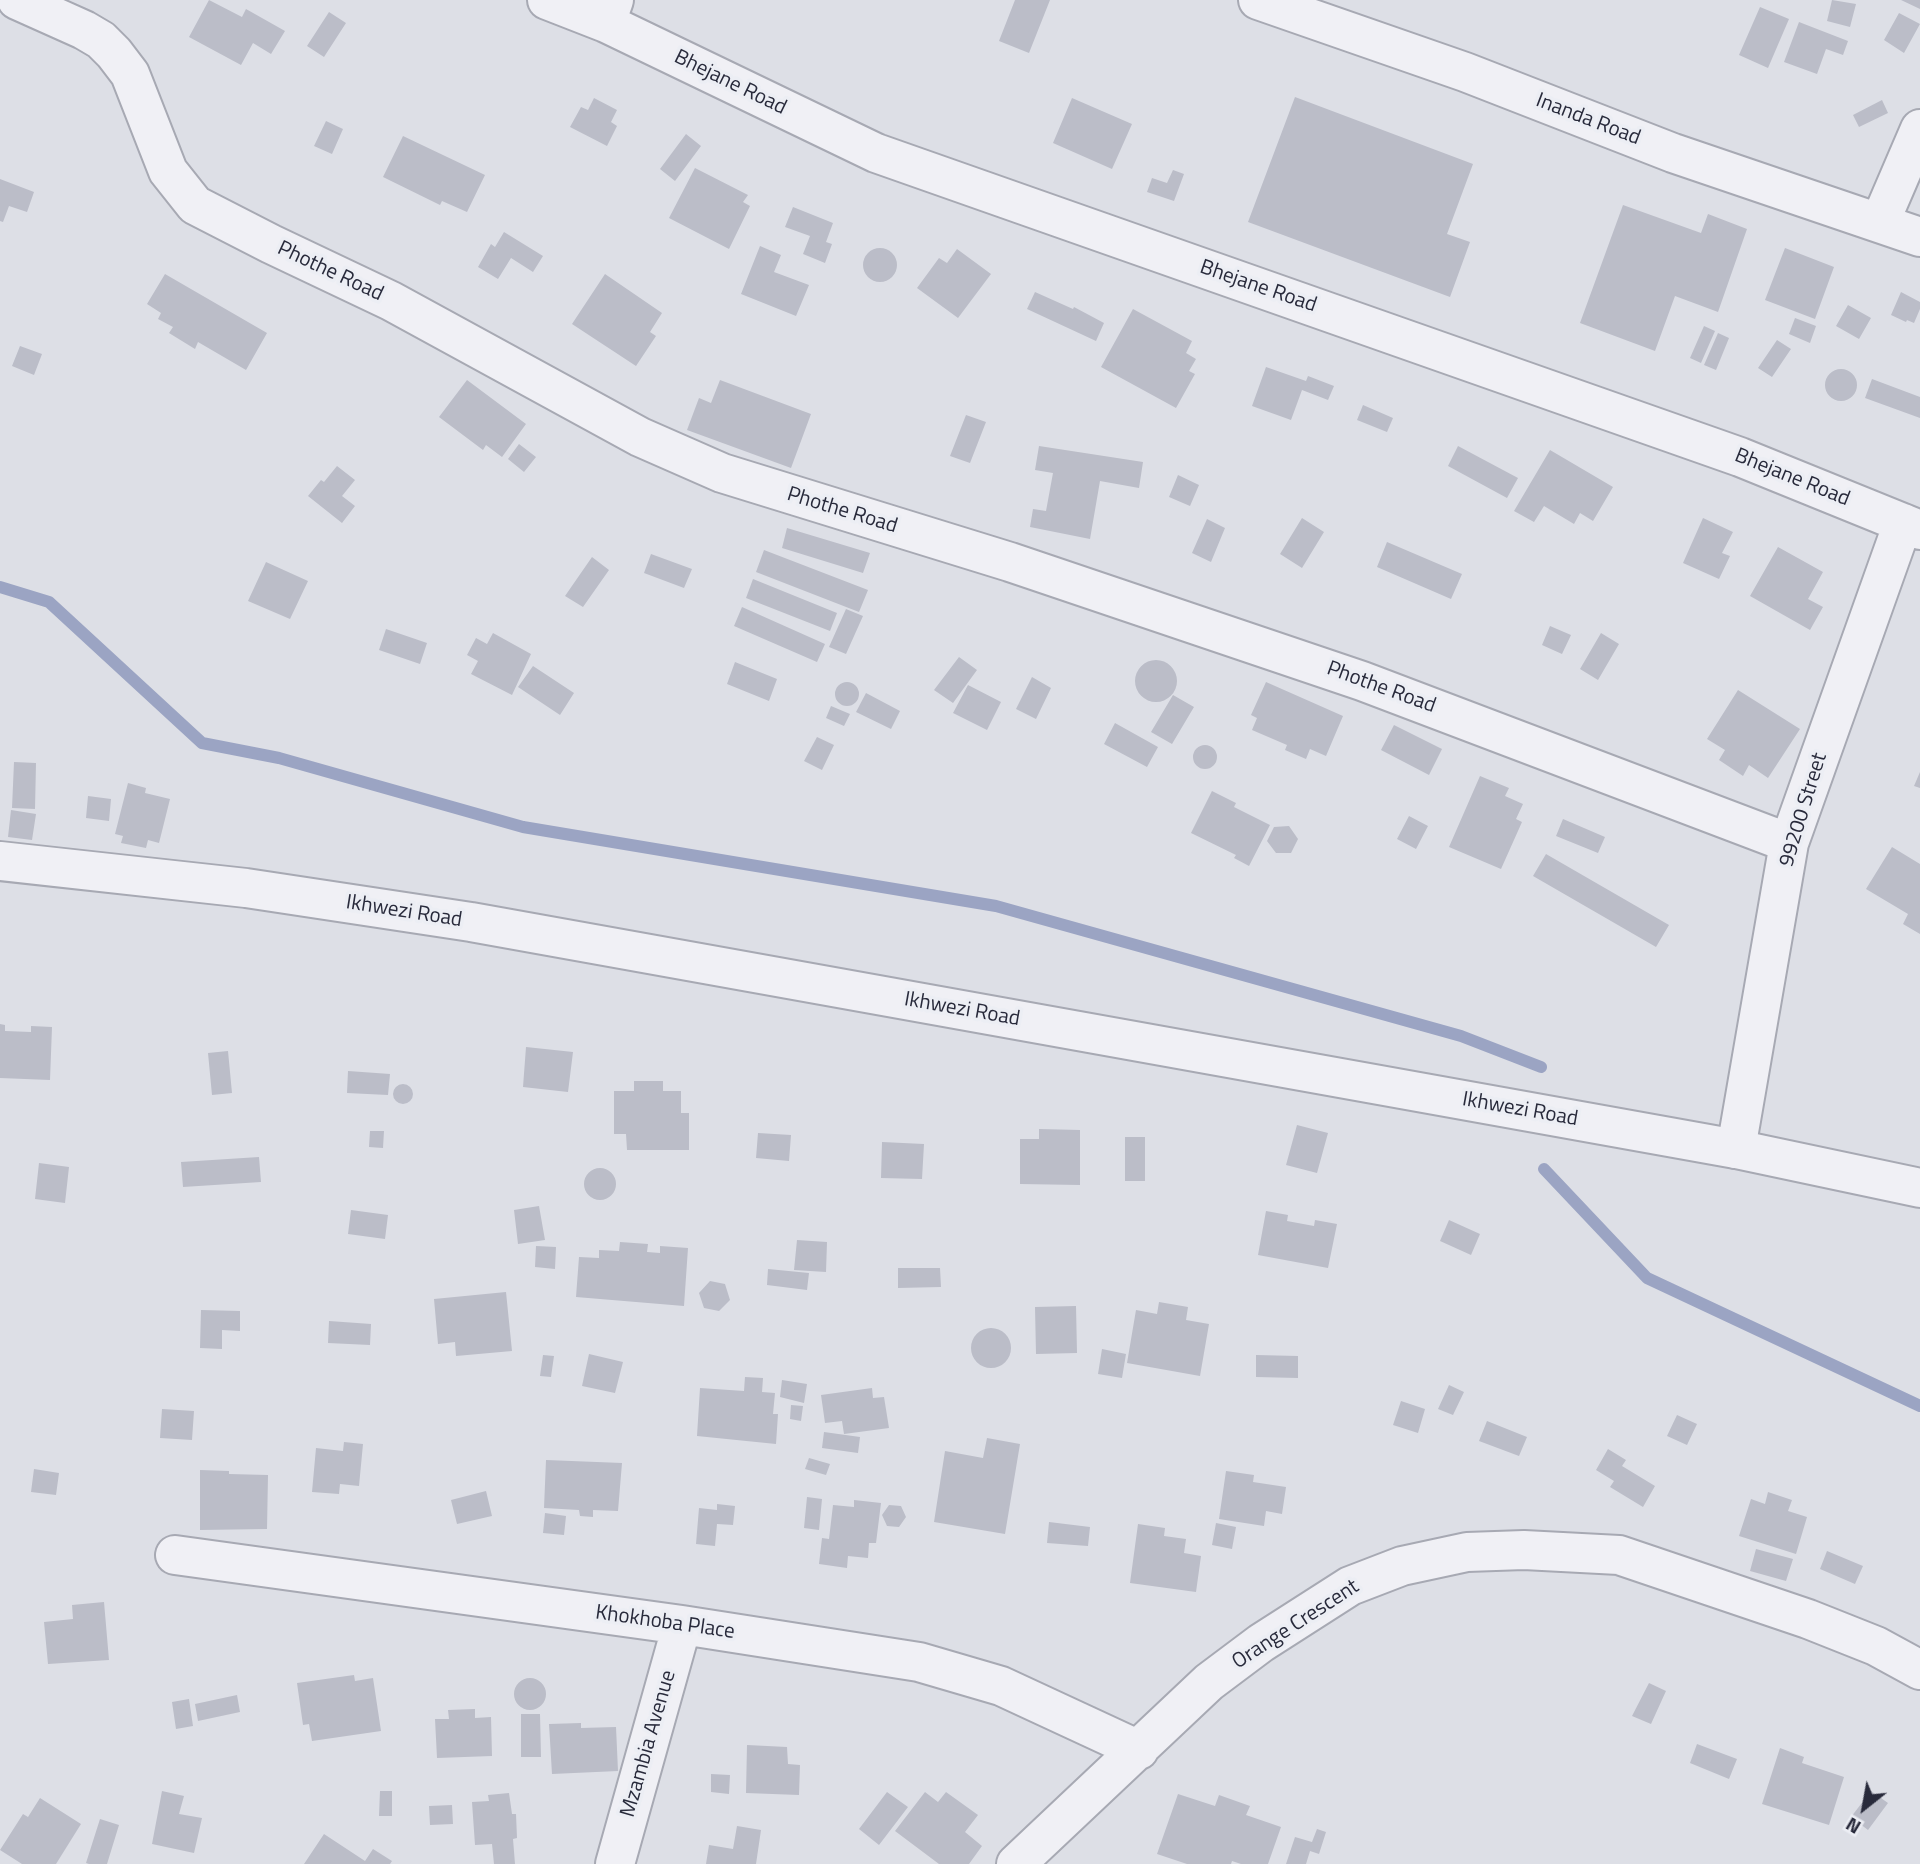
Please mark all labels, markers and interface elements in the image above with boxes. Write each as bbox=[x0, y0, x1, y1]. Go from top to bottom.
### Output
street label: Bhejane Road bbox=[670, 45, 790, 121]
street label: Inanda Road bbox=[1532, 89, 1644, 151]
street label: Phothe Road bbox=[273, 236, 387, 308]
street label: Bhejane Road bbox=[1196, 255, 1320, 319]
street label: Bhejane Road bbox=[1731, 443, 1853, 513]
street label: Phothe Road bbox=[784, 482, 900, 540]
street label: Phothe Road bbox=[1323, 657, 1439, 719]
street label: 99200 Street bbox=[1775, 750, 1833, 870]
street label: Ikhwezi Road bbox=[344, 890, 464, 934]
street label: Ikhwezi Road bbox=[902, 987, 1022, 1033]
street label: Ikhwezi Road bbox=[1460, 1087, 1580, 1133]
street label: Orange Crescent bbox=[1228, 1575, 1364, 1675]
street label: Khokhoba Place bbox=[594, 1601, 736, 1645]
street label: Mzambia Avenue bbox=[616, 1668, 682, 1820]
north arrow bbox=[1829, 1773, 1899, 1843]
text: N bbox=[1840, 1811, 1866, 1842]

